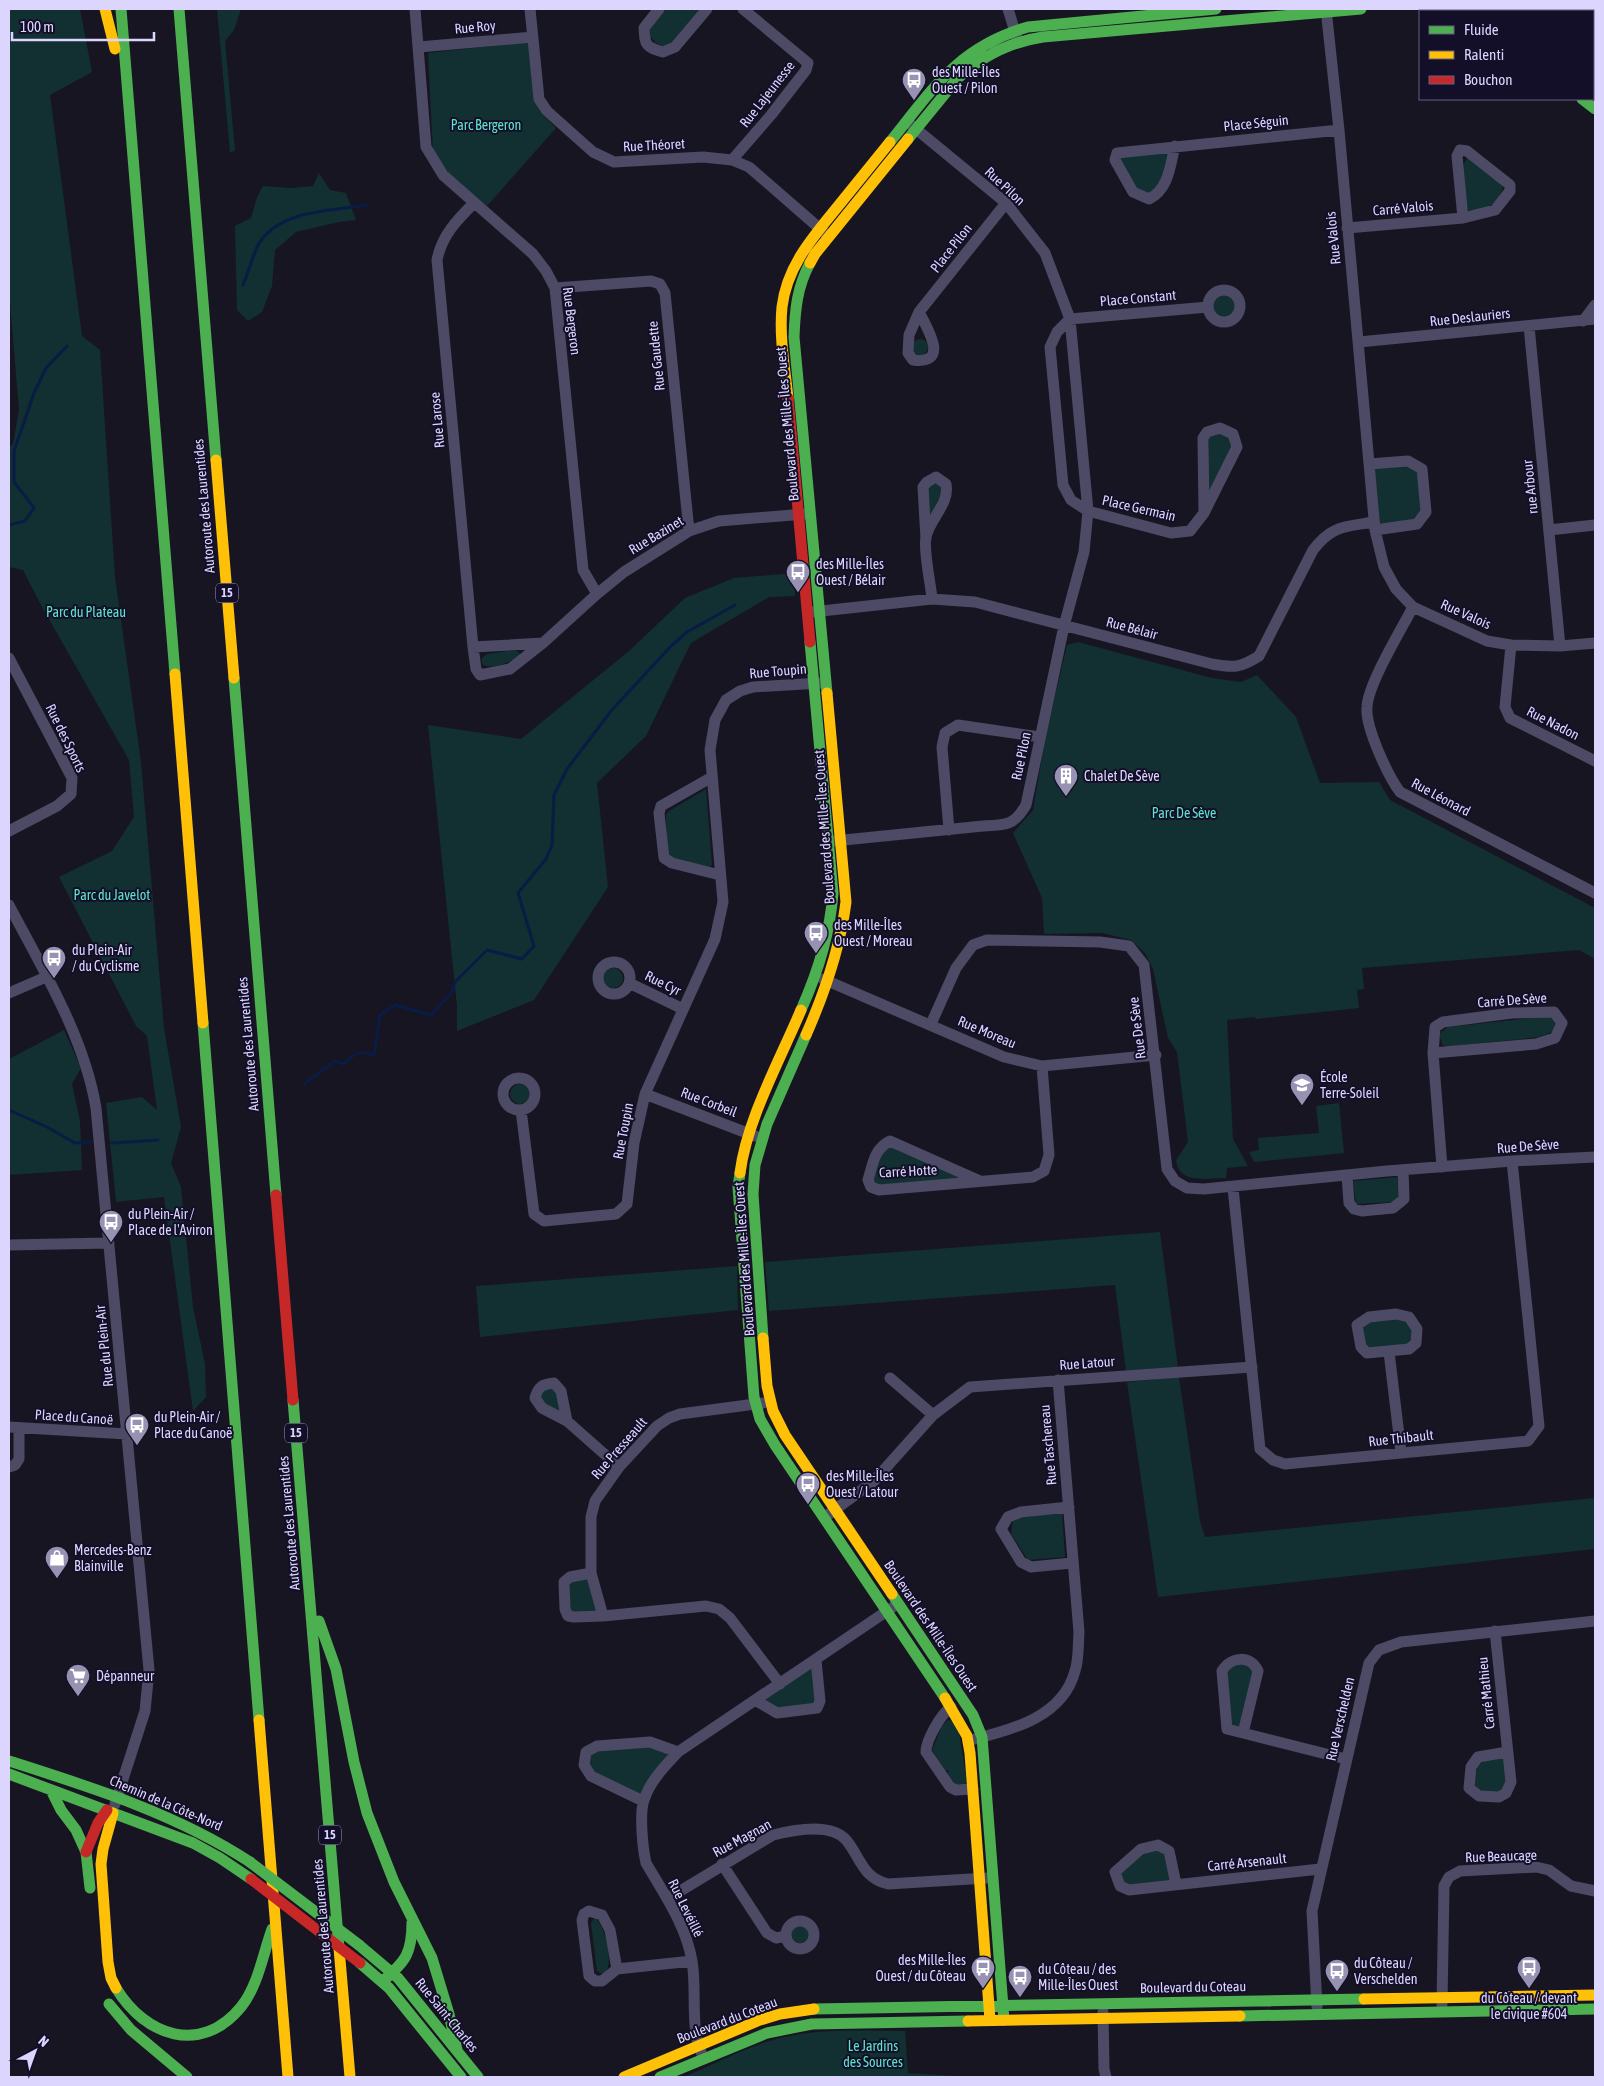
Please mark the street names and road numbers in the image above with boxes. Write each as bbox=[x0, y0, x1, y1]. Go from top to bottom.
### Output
street label: Rue Roy bbox=[454, 17, 496, 37]
street label: Rue Lajeunesse bbox=[736, 58, 798, 130]
street label: Place Séguin bbox=[1223, 112, 1289, 134]
street label: Rue Théoret bbox=[623, 135, 685, 155]
street label: Rue Pilon bbox=[982, 164, 1028, 208]
street label: Carré Valois bbox=[1372, 197, 1434, 219]
street label: Rue Valois bbox=[1322, 211, 1344, 265]
street label: Place Pilon bbox=[927, 221, 975, 275]
street label: Rue Bergeron bbox=[560, 286, 584, 356]
street label: Place Constant bbox=[1099, 287, 1177, 309]
street label: Rue Deslauriers bbox=[1429, 305, 1511, 329]
street label: Rue Gaudette bbox=[644, 320, 668, 392]
street label: Boulevard des Mille-Îles Ouest bbox=[772, 346, 802, 502]
street label: Rue Larose bbox=[427, 391, 447, 449]
street label: Autoroute des Laurentides bbox=[190, 438, 218, 574]
street label: rue Arbour bbox=[1519, 458, 1541, 515]
street label: Place Germain bbox=[1101, 492, 1177, 524]
street label: Rue Bazinet bbox=[626, 513, 686, 557]
road number: 15 bbox=[216, 584, 238, 602]
street label: Rue Valois bbox=[1438, 596, 1494, 632]
street label: Rue Bélair bbox=[1105, 613, 1160, 643]
street label: Rue Toupin bbox=[749, 661, 807, 681]
street label: Rue des Sports bbox=[43, 701, 89, 775]
street label: Rue Nadon bbox=[1524, 703, 1582, 743]
street label: Rue Pilon bbox=[1008, 730, 1034, 782]
street label: Boulevard des Mille-Îles Ouest bbox=[811, 749, 837, 905]
street label: Rue Léonard bbox=[1409, 775, 1473, 819]
street label: Rue Cyr bbox=[642, 967, 684, 999]
street label: Autoroute des Laurentides bbox=[234, 976, 262, 1112]
street label: Carré De Sève bbox=[1477, 990, 1547, 1010]
street label: Rue De Sève bbox=[1125, 996, 1149, 1060]
street label: Rue Moreau bbox=[955, 1013, 1019, 1051]
street label: Rue Corbeil bbox=[679, 1084, 740, 1120]
street label: Rue Toupin bbox=[610, 1101, 636, 1161]
street label: Rue De Sève bbox=[1496, 1136, 1560, 1156]
street label: Carré Hotte bbox=[878, 1161, 938, 1181]
street label: Boulevard des Mille-Îles Ouest bbox=[731, 1181, 757, 1337]
street label: Rue du Plein-Air bbox=[92, 1304, 116, 1388]
street label: Rue Latour bbox=[1059, 1353, 1116, 1373]
street label: Rue Taschereau bbox=[1037, 1404, 1059, 1486]
street label: Place du Canoë bbox=[34, 1406, 114, 1428]
street label: Rue Presseault bbox=[588, 1414, 650, 1482]
road number: 15 bbox=[285, 1424, 307, 1442]
street label: Rue Thibault bbox=[1368, 1427, 1434, 1449]
street label: Autoroute des Laurentides bbox=[275, 1455, 303, 1591]
street label: Boulevard des Mille-Îles Ouest bbox=[881, 1557, 981, 1695]
street label: Carré Mathieu bbox=[1474, 1656, 1498, 1730]
street label: Rue Verschelden bbox=[1323, 1676, 1357, 1762]
street label: Chemin de la Côte-Nord bbox=[107, 1772, 225, 1834]
street label: Rue Magnan bbox=[710, 1816, 774, 1860]
road number: 15 bbox=[319, 1826, 341, 1844]
street label: Rue Beaucage bbox=[1465, 1847, 1537, 1865]
street label: Carré Arsenault bbox=[1207, 1850, 1287, 1874]
street label: Autoroute des Laurentides bbox=[309, 1858, 337, 1994]
street label: Rue Levéillé bbox=[665, 1876, 707, 1940]
street label: Rue Saint-Charles bbox=[412, 1975, 482, 2055]
street label: Boulevard du Coteau bbox=[1140, 1978, 1246, 1996]
street label: Boulevard du Coteau bbox=[675, 1993, 779, 2047]

